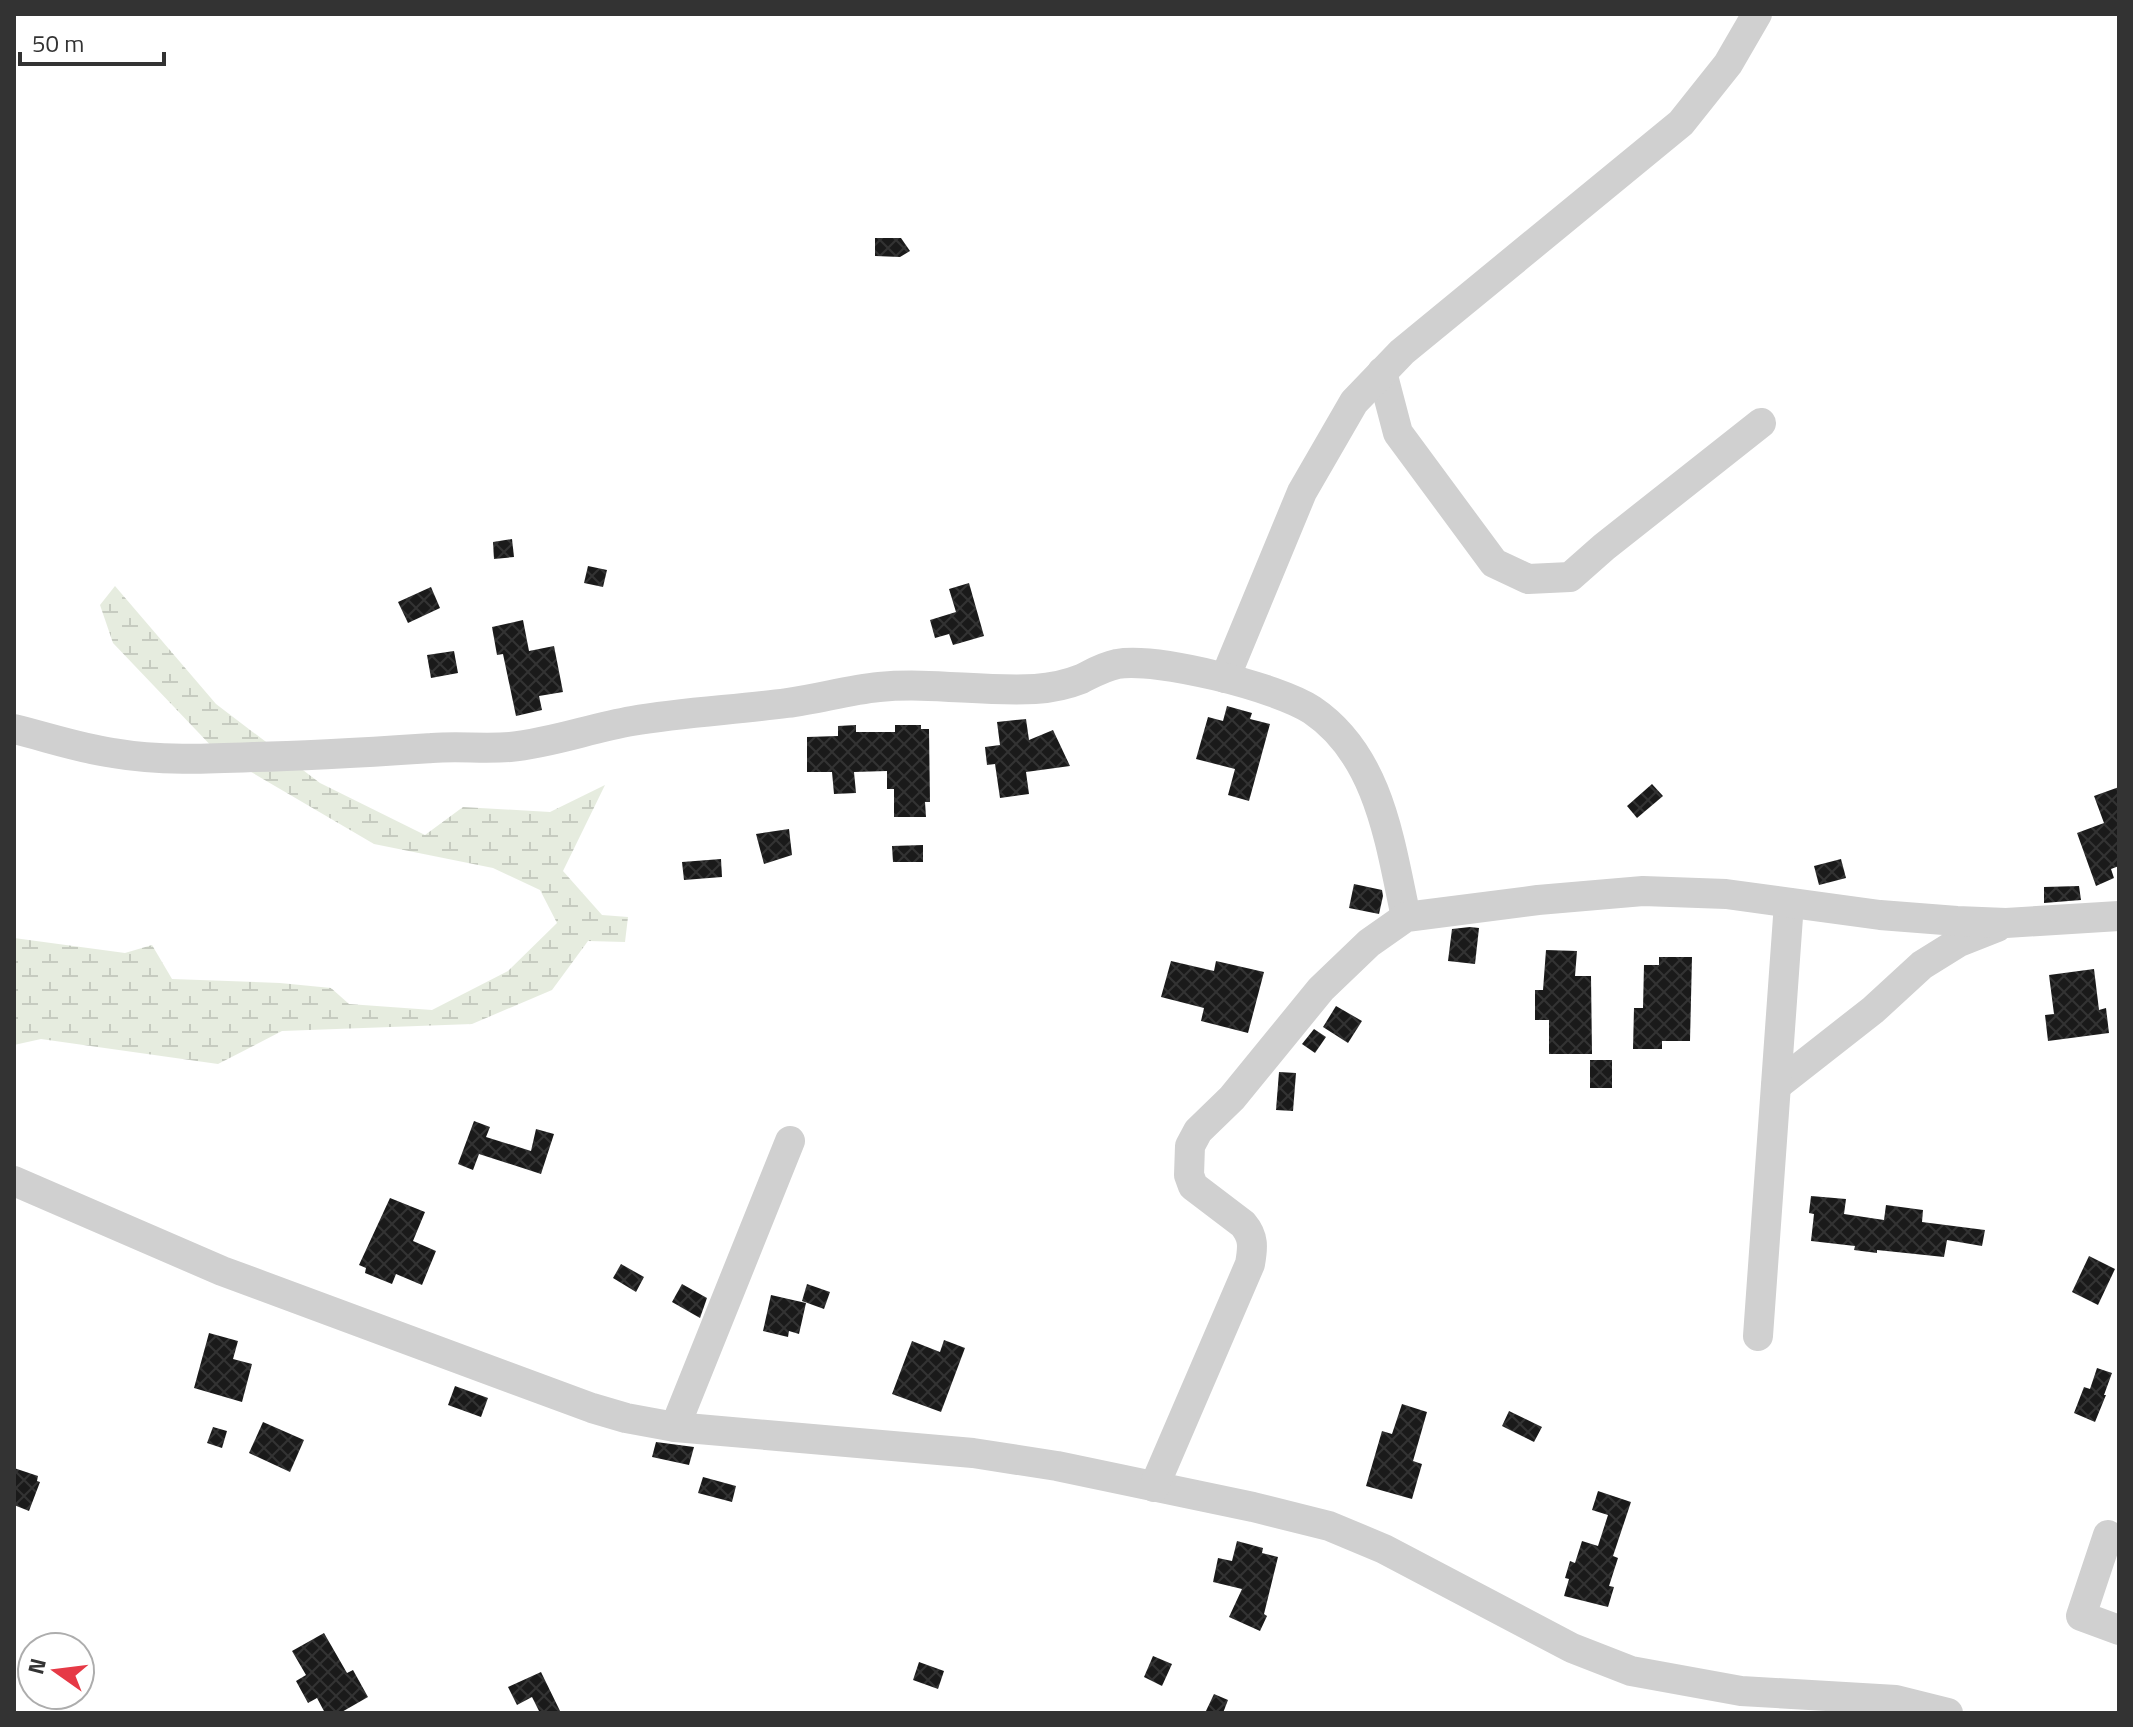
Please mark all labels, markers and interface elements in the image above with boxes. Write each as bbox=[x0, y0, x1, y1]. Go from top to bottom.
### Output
scale bar bbox=[20, 16, 164, 66]
text: 50 m bbox=[32, 25, 84, 61]
north arrow bbox=[16, 1631, 96, 1711]
text: N bbox=[18, 1655, 55, 1678]

